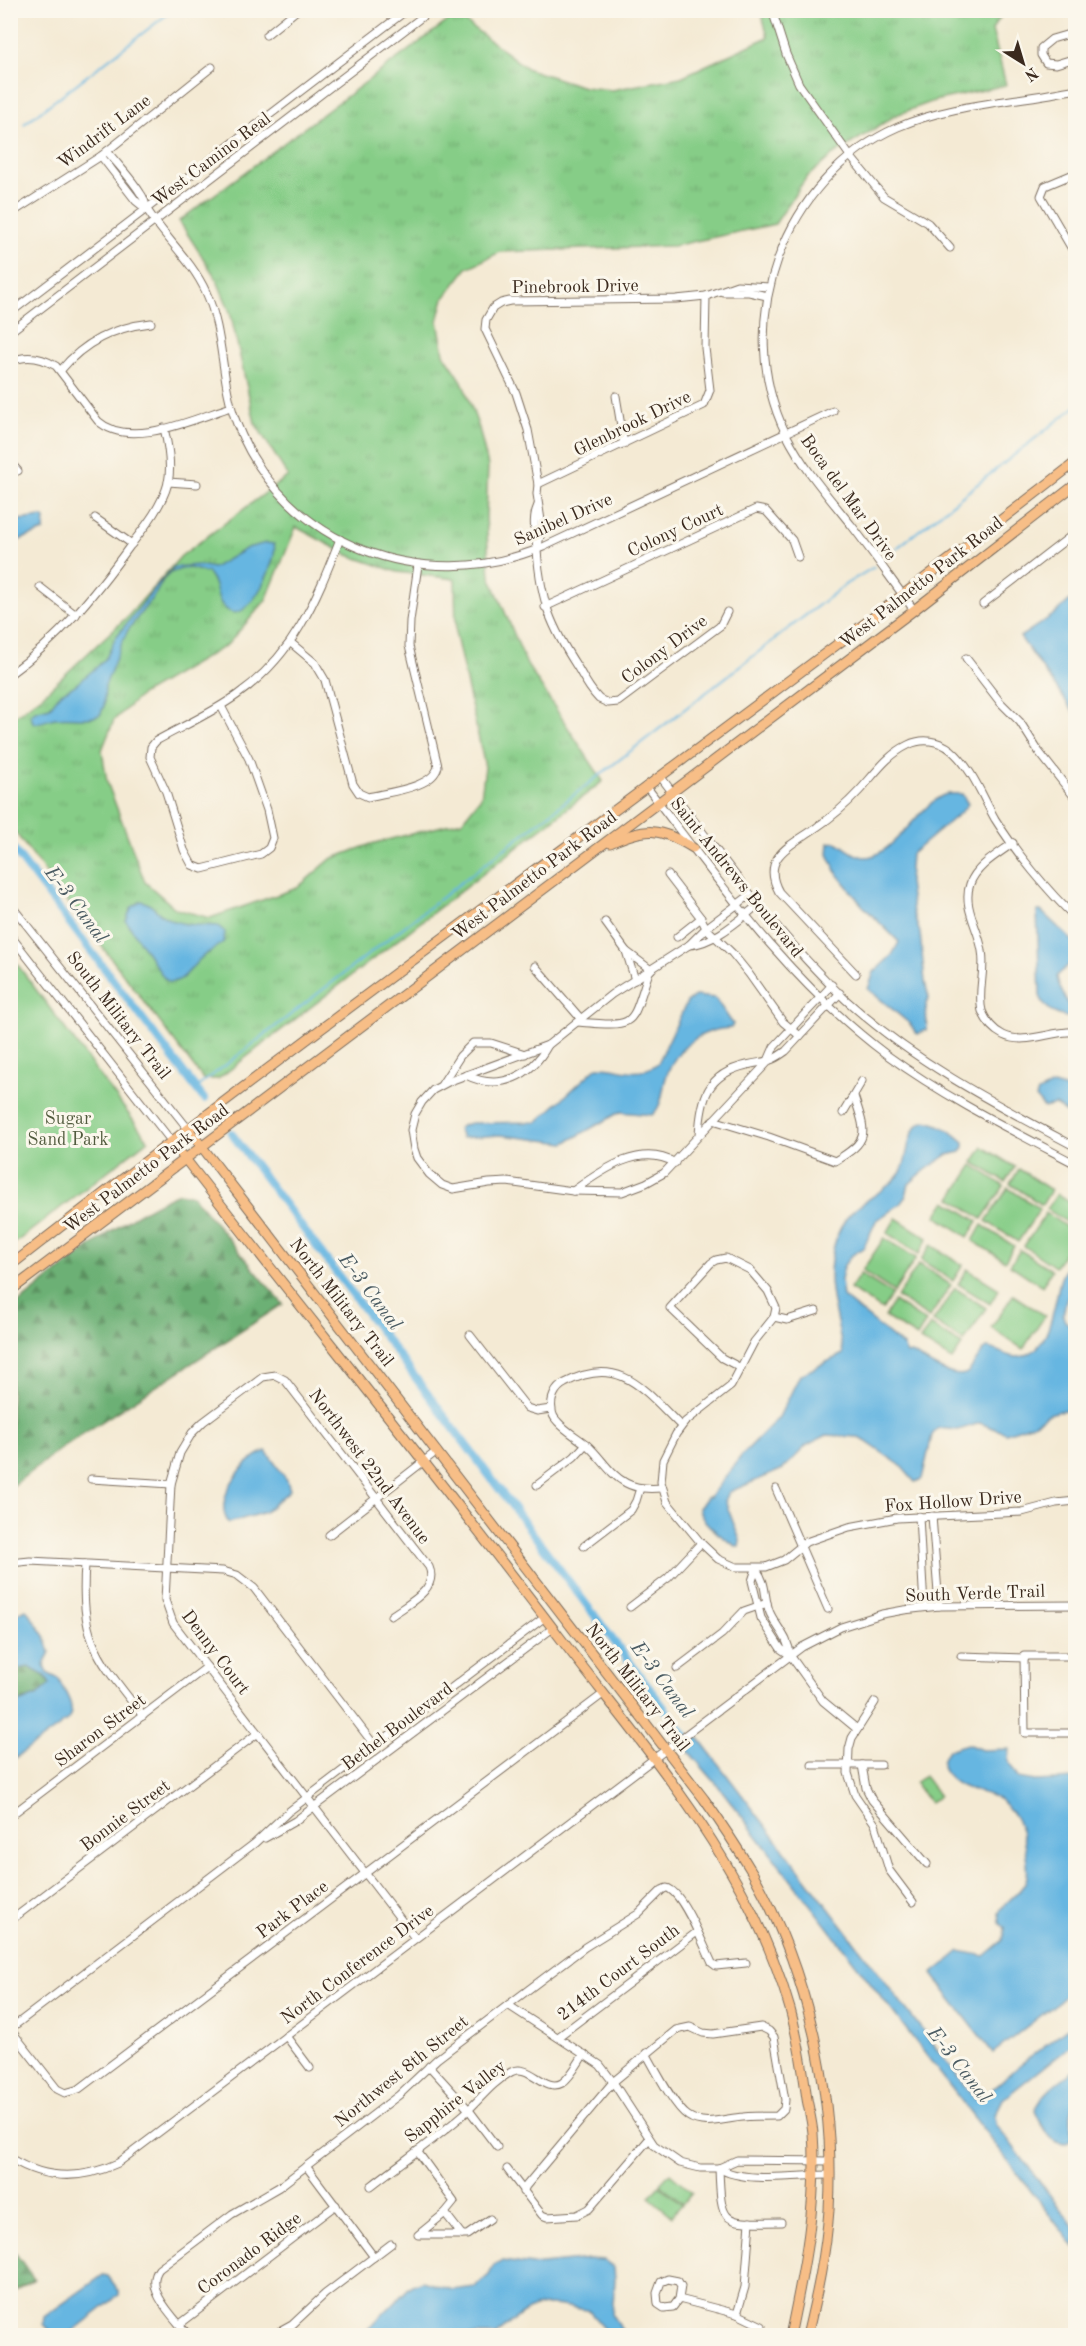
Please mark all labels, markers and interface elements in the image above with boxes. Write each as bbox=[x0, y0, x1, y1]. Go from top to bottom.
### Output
north arrow bbox=[993, 33, 1053, 93]
text: N bbox=[1021, 63, 1041, 84]
street label: Windrift Lane bbox=[55, 91, 154, 172]
street label: West Camino Real bbox=[149, 109, 274, 210]
street label: Pinebrook Drive bbox=[511, 277, 639, 297]
street label: Glenbrook Drive bbox=[571, 388, 694, 460]
street label: Boca del Mar Drive bbox=[797, 431, 900, 564]
street label: Sanibel Drive bbox=[512, 490, 615, 550]
street label: Colony Court bbox=[625, 501, 726, 561]
street label: West Palmetto Park Road bbox=[837, 514, 1007, 652]
street label: Colony Drive bbox=[618, 612, 711, 688]
street label: Saint Andrews Boulevard bbox=[666, 794, 806, 961]
street label: West Palmetto Park Road bbox=[449, 808, 620, 944]
water label: E-3 Canal bbox=[40, 862, 111, 948]
street label: South Military Trail bbox=[63, 948, 174, 1083]
street label: West Palmetto Park Road bbox=[61, 1101, 232, 1237]
park label: Sugar Sand Park bbox=[27, 1110, 109, 1149]
street label: North Military Trail bbox=[286, 1235, 397, 1370]
water label: E-3 Canal bbox=[334, 1249, 405, 1335]
street label: Northwest 22nd Avenue bbox=[305, 1386, 433, 1547]
street label: Fox Hollow Drive bbox=[884, 1488, 1022, 1516]
street label: South Verde Trail bbox=[905, 1583, 1046, 1605]
street label: Denny Court bbox=[178, 1607, 253, 1698]
street label: North Military Trail bbox=[582, 1620, 693, 1755]
water label: E-3 Canal bbox=[626, 1637, 697, 1723]
street label: Bethel Boulevard bbox=[339, 1679, 456, 1774]
street label: Sharon Street bbox=[52, 1691, 149, 1771]
street label: Bonnie Street bbox=[78, 1777, 174, 1855]
street label: Park Place bbox=[254, 1877, 332, 1942]
street label: North Conference Drive bbox=[278, 1902, 437, 2028]
street label: 214th Court South bbox=[554, 1921, 683, 2024]
street label: Northwest 8th Street bbox=[331, 2013, 472, 2131]
water label: E-3 Canal bbox=[922, 2023, 994, 2107]
street label: Sapphire Valley bbox=[402, 2057, 510, 2147]
street label: Coronado Ridge bbox=[195, 2209, 305, 2298]

